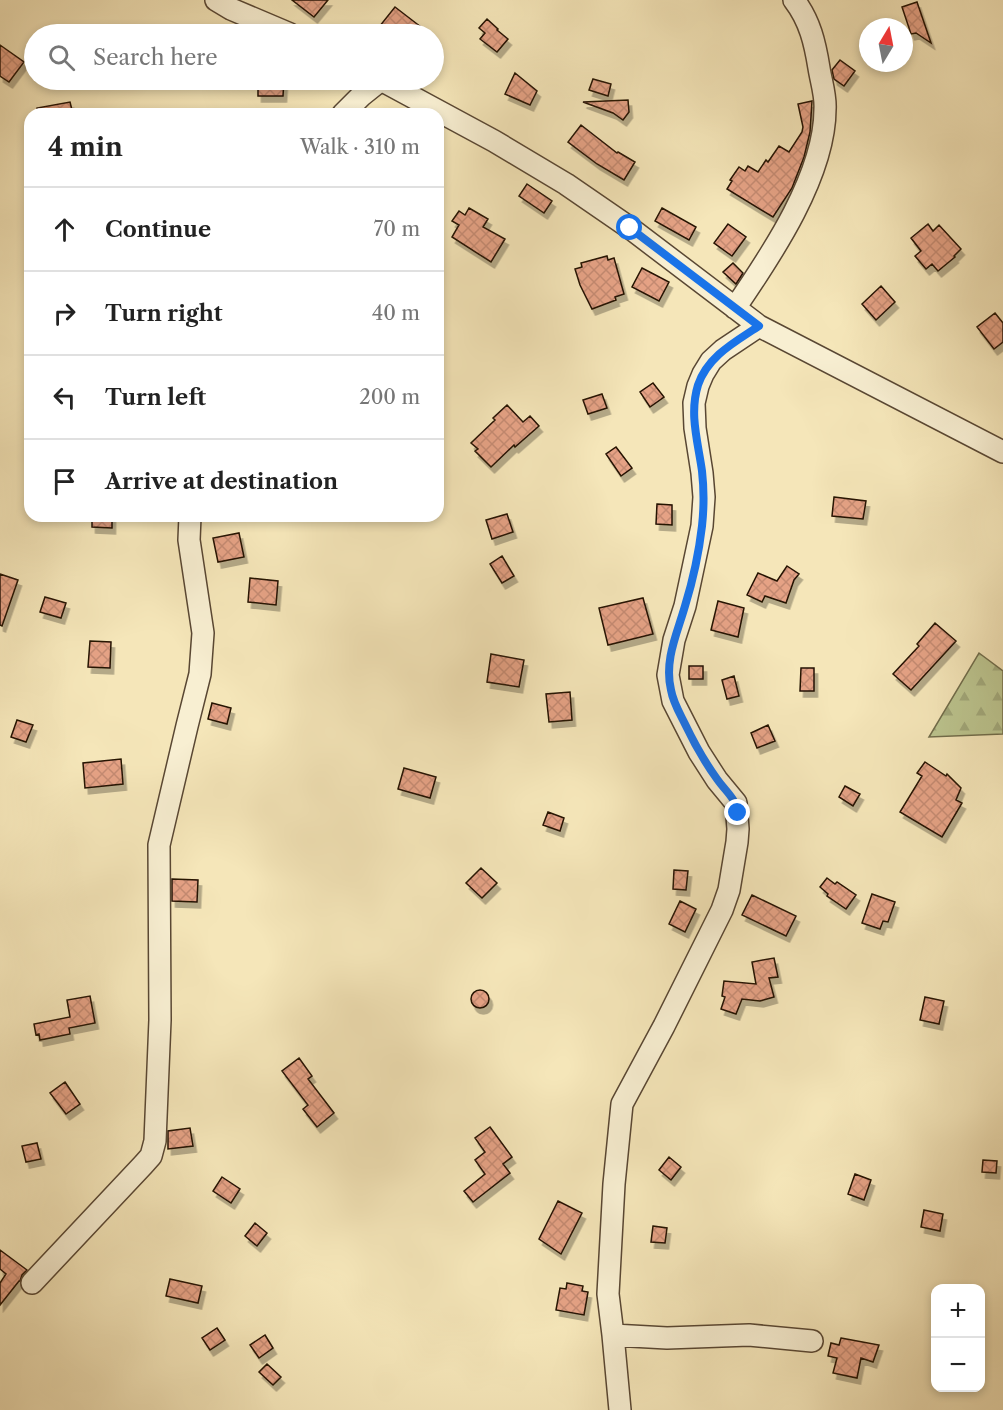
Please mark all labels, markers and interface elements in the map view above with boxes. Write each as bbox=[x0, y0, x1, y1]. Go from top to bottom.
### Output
north arrow bbox=[859, 18, 913, 72]
search box bbox=[24, 24, 444, 90]
icon: search bbox=[45, 41, 78, 74]
text: Search here bbox=[93, 44, 218, 71]
text: 4 min bbox=[48, 131, 123, 163]
text: Walk · 310 m bbox=[300, 135, 420, 159]
icon: ahead bbox=[48, 213, 81, 246]
route start bbox=[616, 214, 642, 240]
text: Continue bbox=[105, 216, 211, 243]
text: 70 m bbox=[374, 217, 420, 241]
icon: right bbox=[48, 297, 81, 330]
text: Turn right bbox=[105, 300, 223, 327]
text: 40 m bbox=[372, 301, 420, 325]
icon: left bbox=[48, 381, 81, 414]
text: Turn left bbox=[105, 384, 206, 411]
text: 200 m bbox=[359, 385, 420, 409]
icon: arrive bbox=[48, 465, 81, 498]
text: Arrive at destination bbox=[105, 468, 338, 495]
route end bbox=[724, 799, 750, 825]
map controls bbox=[931, 1284, 985, 1392]
button: + bbox=[931, 1284, 985, 1338]
button: − bbox=[931, 1338, 985, 1392]

